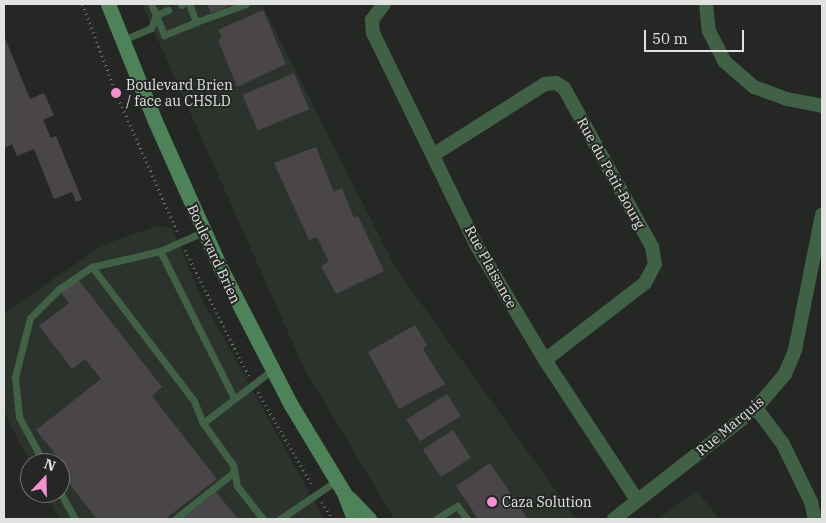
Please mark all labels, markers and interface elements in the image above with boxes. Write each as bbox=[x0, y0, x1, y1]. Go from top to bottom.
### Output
scale bar bbox=[646, 20, 746, 52]
text: 50 m bbox=[652, 29, 688, 48]
place label: Boulevard Brien / face au CHSLD bbox=[126, 77, 233, 110]
marker: Boulevard Brien / face au CHSLD bbox=[110, 87, 122, 99]
street label: Rue du Petit-Bourg bbox=[573, 115, 649, 231]
street label: Boulevard Brien bbox=[184, 202, 244, 306]
street label: Rue Plaisance bbox=[461, 223, 521, 311]
street label: Rue Marquis bbox=[693, 393, 767, 459]
north arrow bbox=[20, 453, 70, 503]
text: N bbox=[42, 455, 58, 475]
place label: Caza Solution bbox=[502, 494, 592, 510]
marker: Caza Solution bbox=[486, 496, 498, 508]

